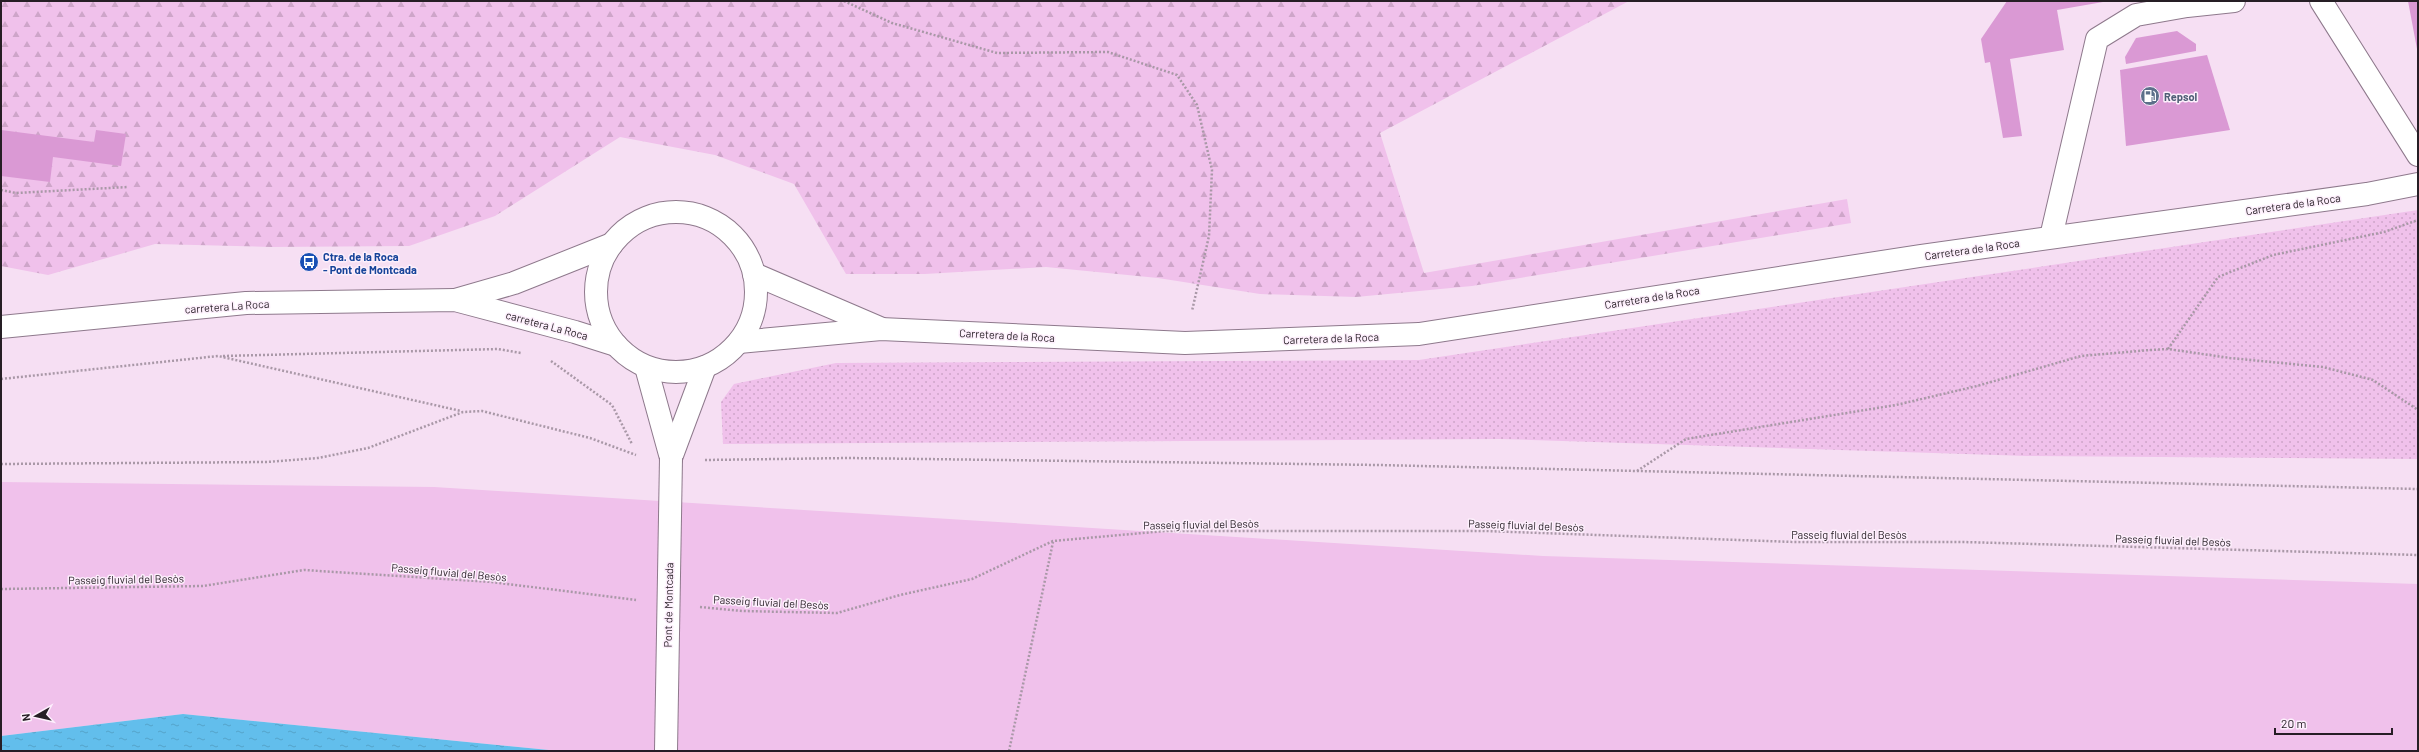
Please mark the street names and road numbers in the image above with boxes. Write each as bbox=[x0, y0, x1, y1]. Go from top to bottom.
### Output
street label: Carretera de la Roca bbox=[2245, 191, 2341, 217]
street label: Carretera de la Roca bbox=[1924, 236, 2020, 262]
street label: Carretera de la Roca bbox=[1604, 283, 1700, 311]
street label: carretera La Roca bbox=[184, 297, 270, 315]
street label: carretera La Roca bbox=[504, 308, 590, 342]
street label: Carretera de la Roca bbox=[959, 326, 1055, 344]
street label: Carretera de la Roca bbox=[1283, 330, 1379, 346]
street label: Passeig fluvial del Besòs bbox=[1143, 516, 1259, 532]
street label: Passeig fluvial del Besòs bbox=[1468, 516, 1584, 534]
street label: Passeig fluvial del Besòs bbox=[1791, 528, 1907, 541]
street label: Passeig fluvial del Besòs bbox=[2115, 531, 2231, 549]
street label: Passeig fluvial del Besòs bbox=[391, 560, 507, 584]
street label: Pont de Montcada bbox=[661, 562, 675, 648]
street label: Passeig fluvial del Besòs bbox=[68, 571, 184, 587]
street label: Passeig fluvial del Besòs bbox=[713, 592, 829, 612]

